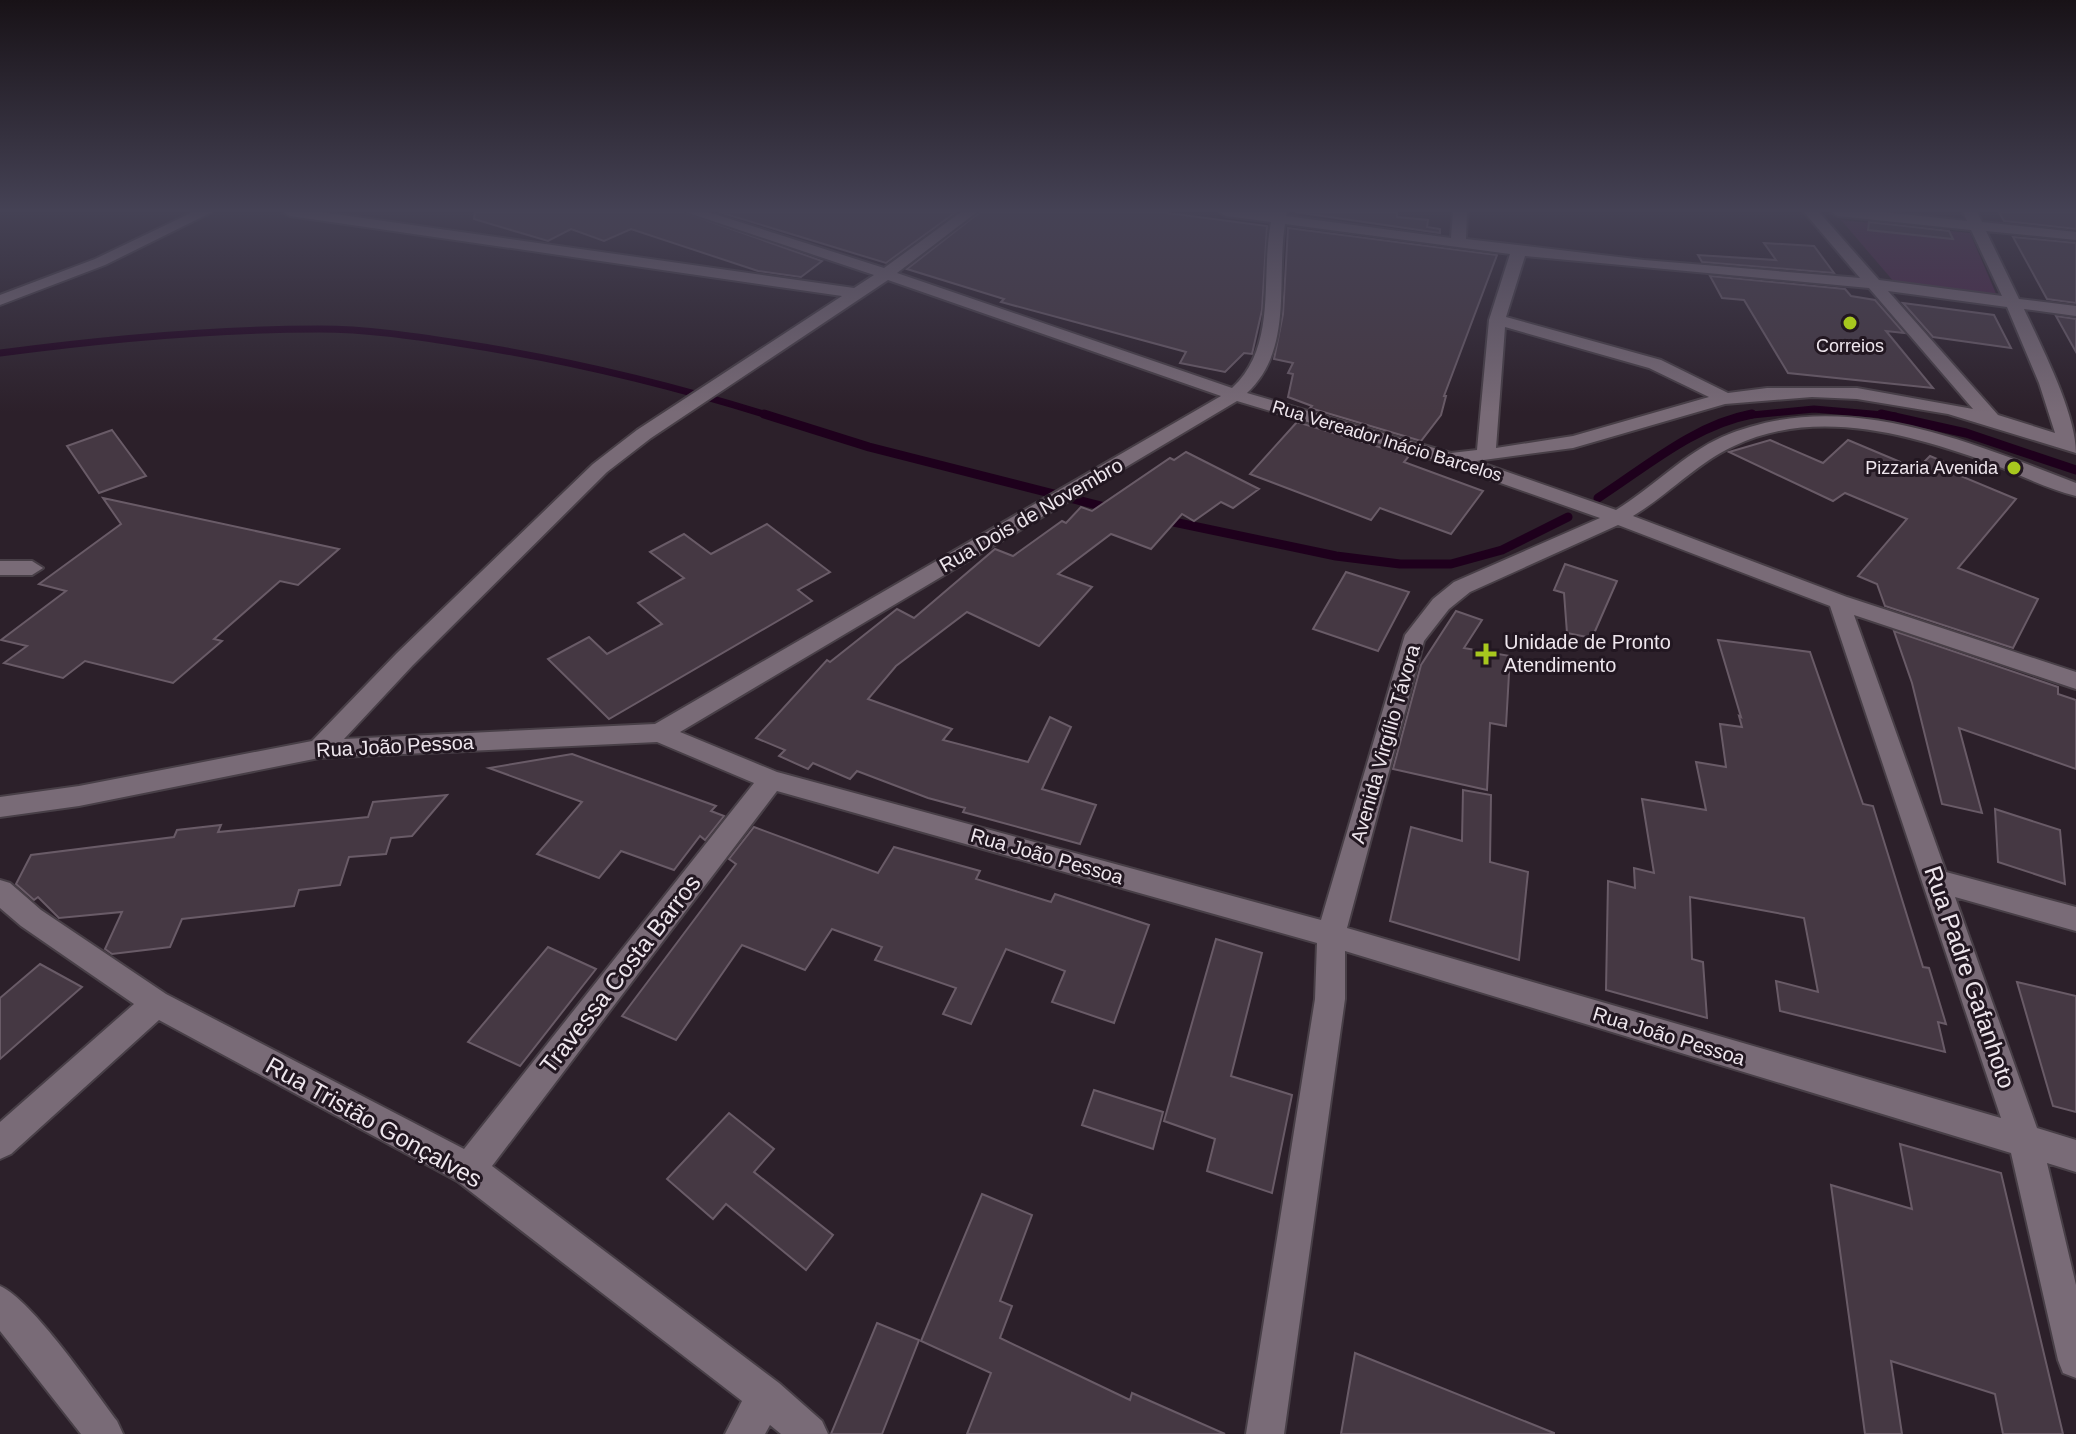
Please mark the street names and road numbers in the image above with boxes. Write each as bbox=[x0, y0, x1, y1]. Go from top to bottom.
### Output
street label: Rua Vereador Inácio Barcelos bbox=[1270, 396, 1504, 486]
street label: Rua Dois de Novembro bbox=[935, 454, 1127, 576]
street label: Avenida Virgílio Távora bbox=[1346, 641, 1424, 846]
street label: Rua João Pessoa bbox=[316, 731, 475, 761]
street label: Rua João Pessoa bbox=[968, 824, 1127, 889]
street label: Rua Padre Gafanhoto bbox=[1919, 862, 2021, 1092]
street label: Travessa Costa Barros bbox=[534, 869, 706, 1079]
street label: Rua João Pessoa bbox=[1590, 1002, 1749, 1070]
street label: Rua Tristão Gonçalves bbox=[261, 1051, 487, 1193]

